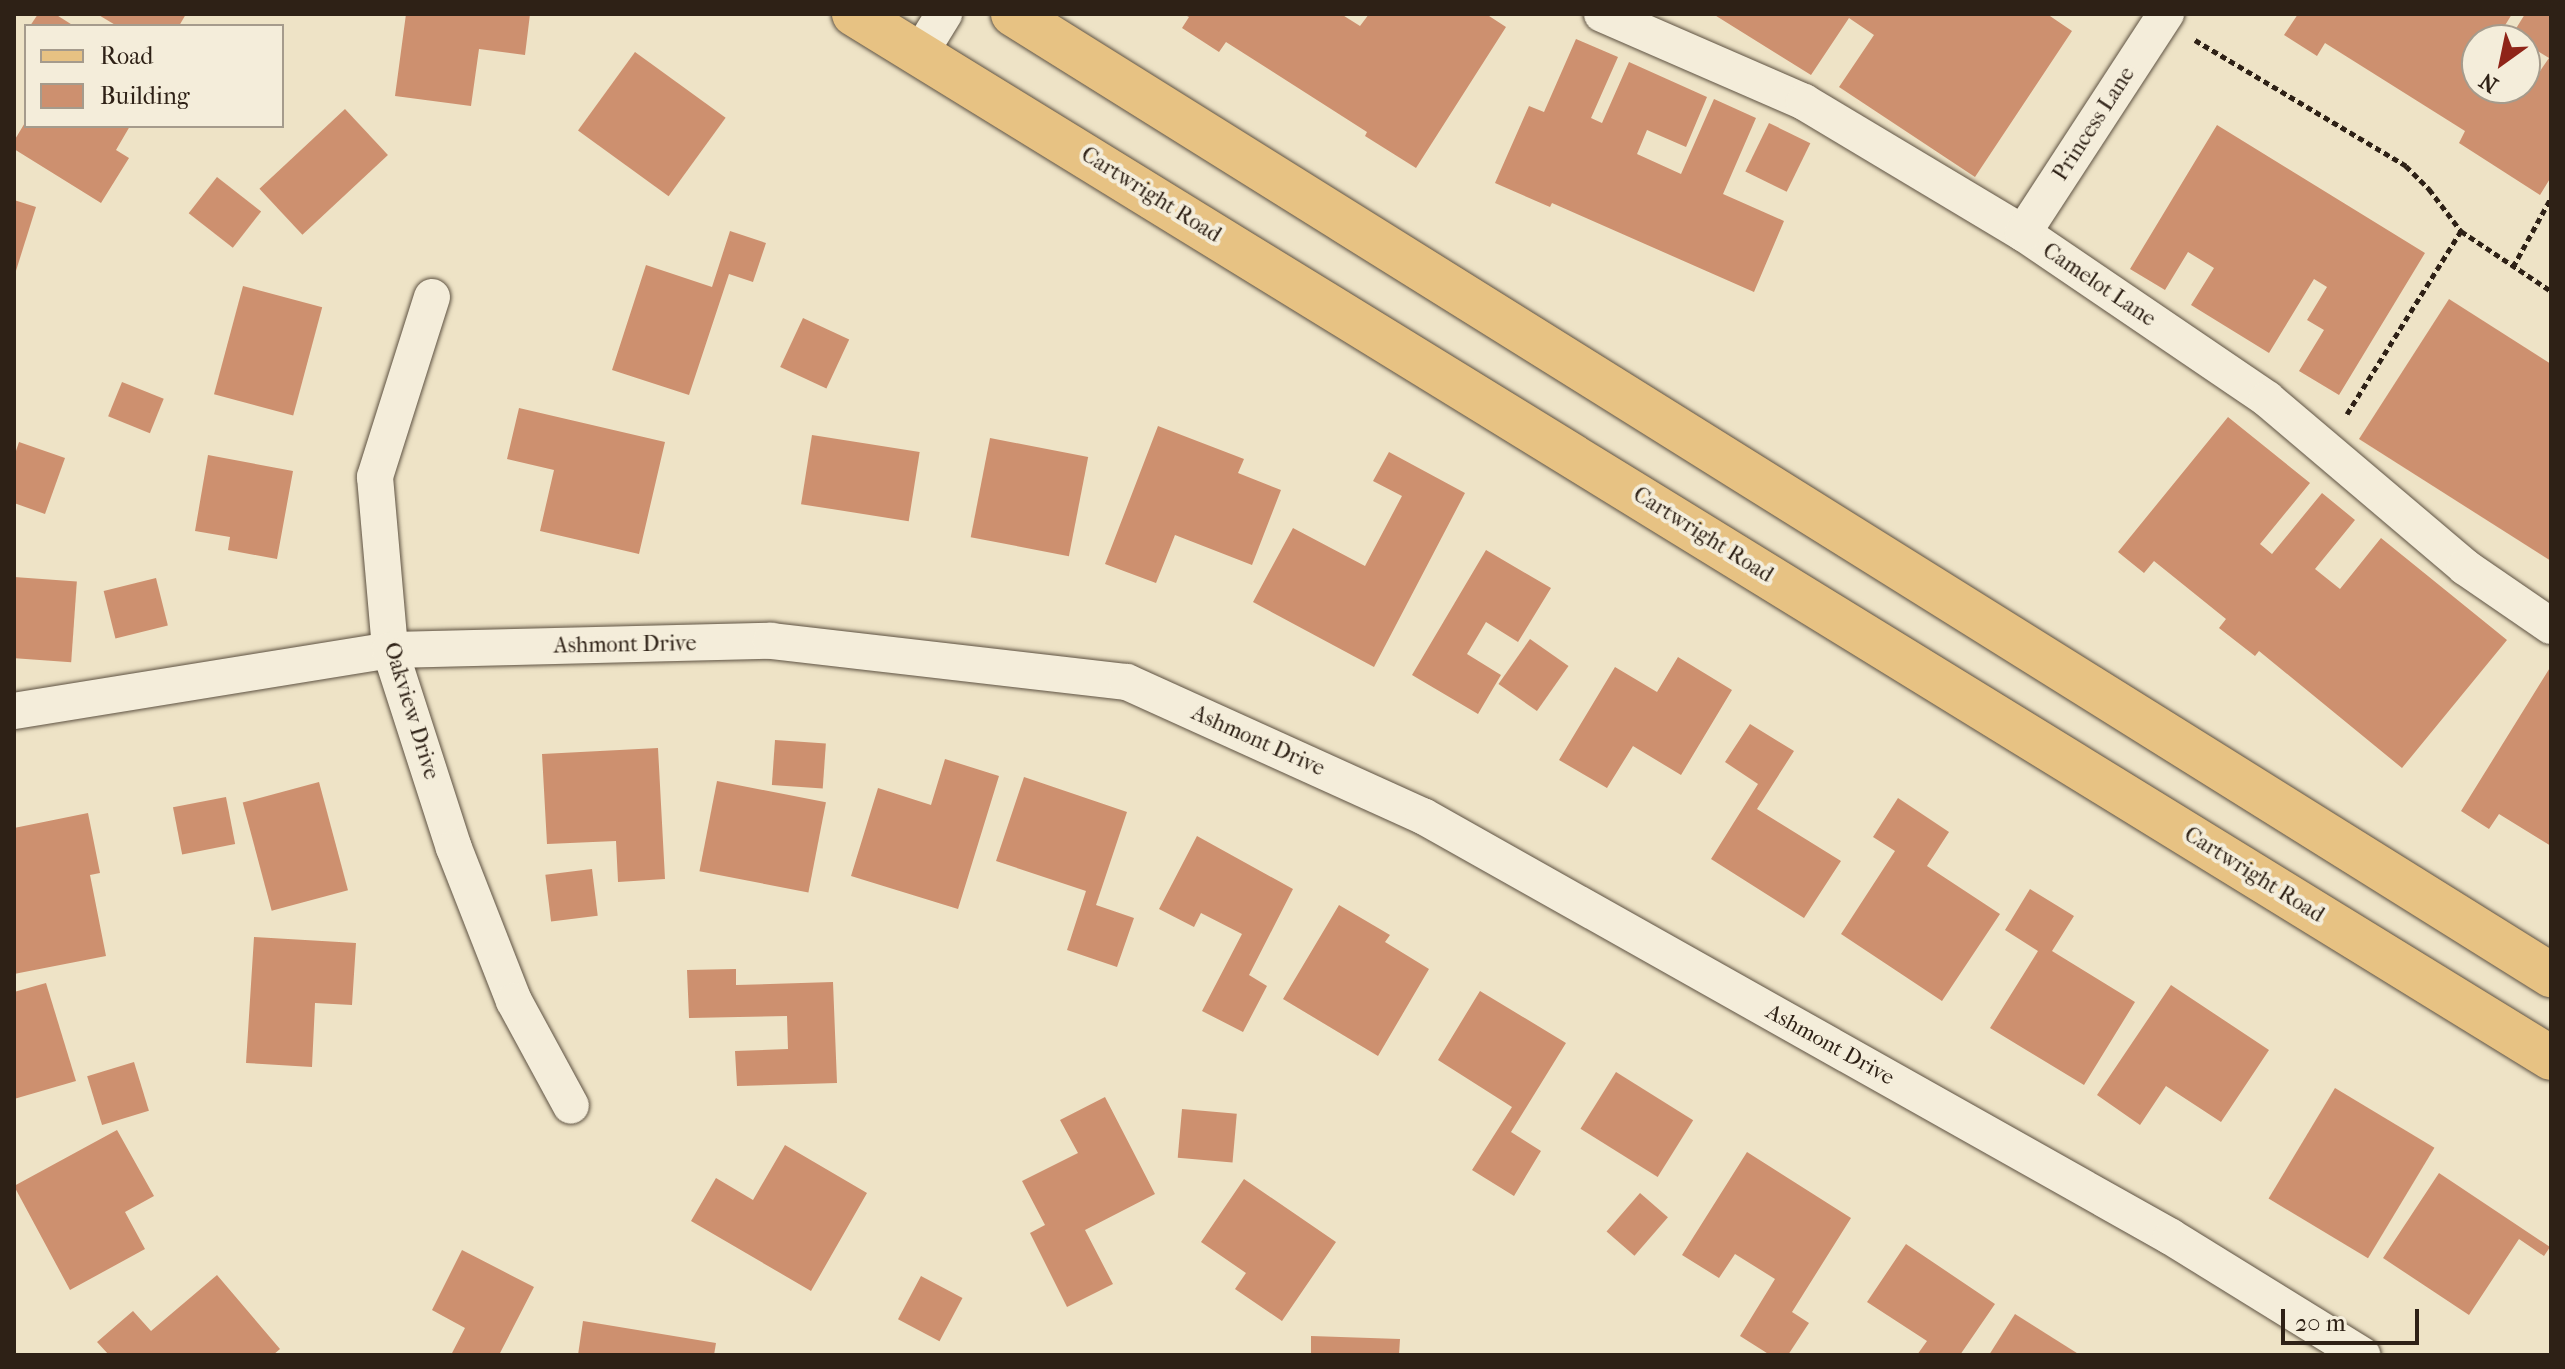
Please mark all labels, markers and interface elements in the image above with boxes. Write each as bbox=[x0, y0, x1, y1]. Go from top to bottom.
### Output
legend bbox=[24, 24, 284, 128]
north arrow bbox=[2461, 24, 2541, 104]
text: Road bbox=[100, 42, 153, 70]
street label: Princess Lane bbox=[2047, 62, 2141, 186]
text: N bbox=[2475, 67, 2503, 98]
text: Building bbox=[100, 82, 190, 110]
street label: Cartwright Road bbox=[1076, 141, 1226, 249]
street label: Camelot Lane bbox=[2037, 238, 2161, 332]
street label: Cartwright Road bbox=[1628, 481, 1778, 589]
street label: Ashmont Drive bbox=[553, 631, 697, 659]
street label: Oakview Drive bbox=[378, 639, 444, 783]
street label: Ashmont Drive bbox=[1187, 700, 1329, 782]
street label: Cartwright Road bbox=[2179, 821, 2329, 929]
street label: Ashmont Drive bbox=[1761, 999, 1899, 1091]
scale bar bbox=[2285, 1293, 2423, 1343]
text: 20 m bbox=[2295, 1309, 2346, 1337]

